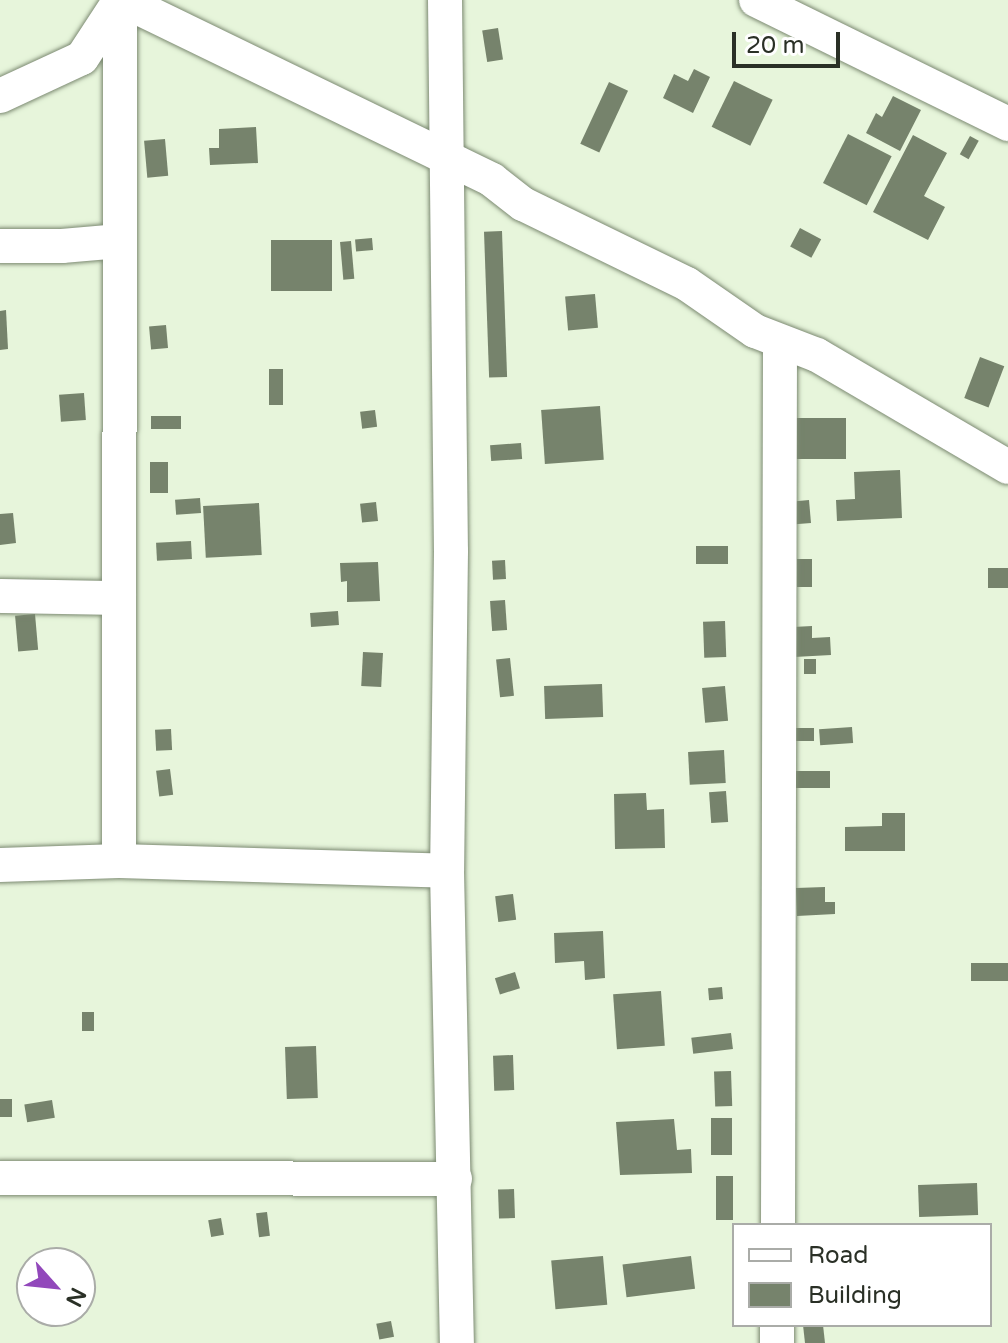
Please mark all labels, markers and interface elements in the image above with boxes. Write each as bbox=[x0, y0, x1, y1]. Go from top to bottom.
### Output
scale bar bbox=[736, 16, 844, 66]
text: 20 m bbox=[746, 31, 804, 60]
legend bbox=[732, 1223, 992, 1327]
text: Road bbox=[808, 1241, 868, 1270]
north arrow bbox=[16, 1247, 96, 1327]
text: Building bbox=[808, 1281, 902, 1310]
text: N bbox=[60, 1283, 91, 1311]

